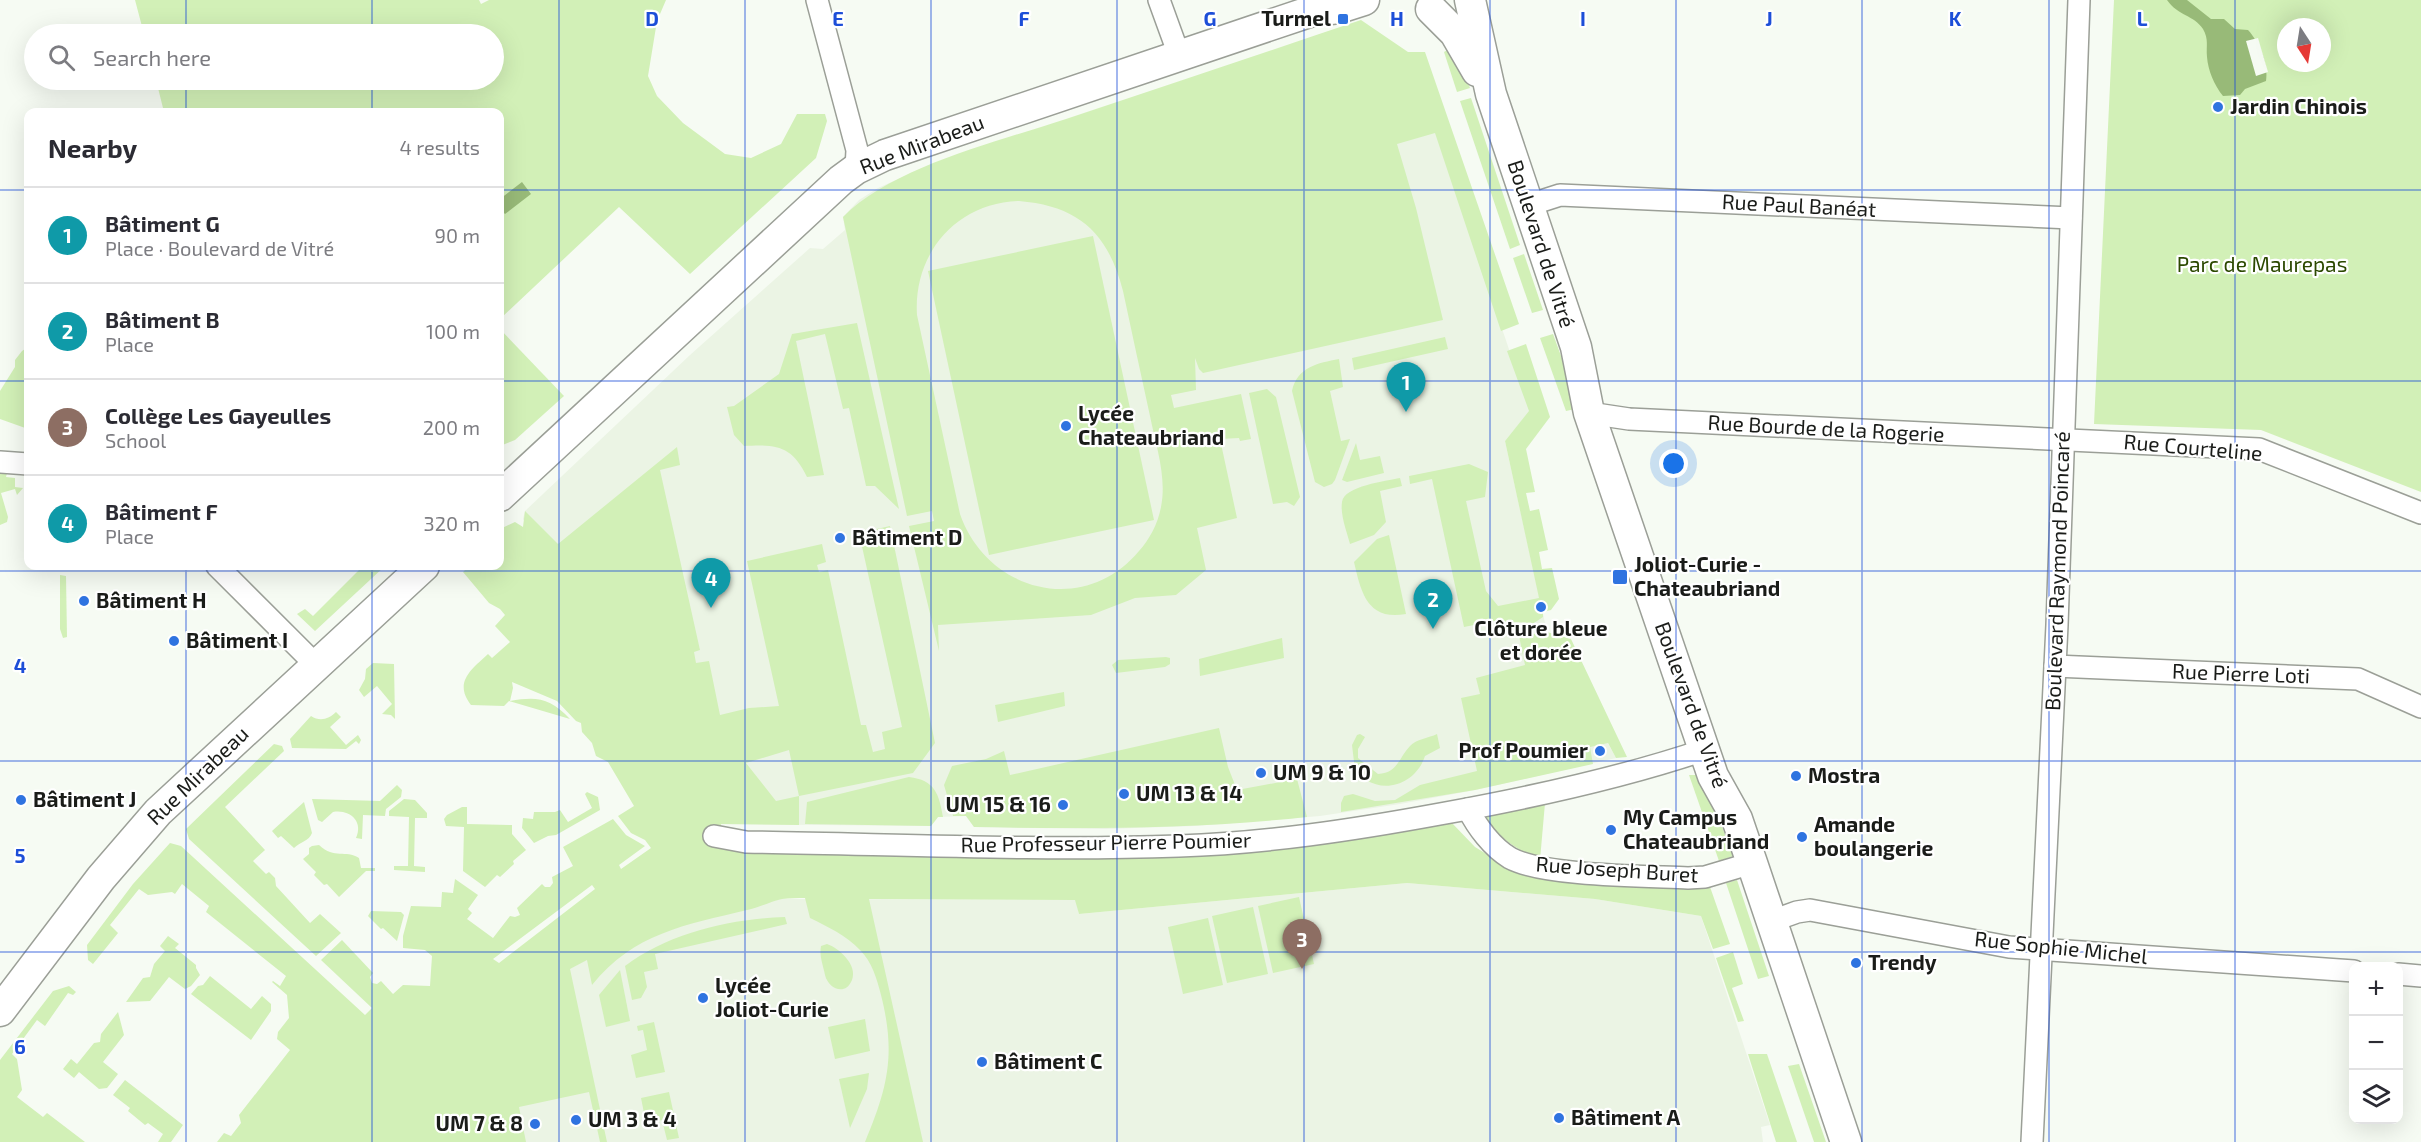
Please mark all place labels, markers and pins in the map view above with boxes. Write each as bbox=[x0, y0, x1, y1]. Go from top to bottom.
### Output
place label: Turmel bbox=[1261, 5, 1331, 30]
marker: Turmel bbox=[1336, 12, 1350, 26]
place label: Jardin Chinois bbox=[2230, 93, 2367, 118]
marker: Jardin Chinois bbox=[2211, 100, 2225, 114]
pin: 1 bbox=[1386, 362, 1426, 412]
place label: Lycée Chateaubriand bbox=[1078, 400, 1224, 449]
marker: Lycée Chateaubriand bbox=[1059, 419, 1073, 433]
place label: Bâtiment D bbox=[852, 524, 962, 549]
marker: Bâtiment D bbox=[833, 531, 847, 545]
place label: Joliot-Curie - Chateaubriand bbox=[1634, 551, 1780, 600]
pin: 4 bbox=[692, 558, 730, 608]
marker: Joliot-Curie - Chateaubriand bbox=[1611, 568, 1629, 586]
pin: 2 bbox=[1414, 580, 1452, 629]
place label: Bâtiment H bbox=[96, 587, 206, 612]
marker: Bâtiment H bbox=[77, 594, 91, 608]
marker: Clôture bleue et dorée bbox=[1534, 600, 1548, 614]
place label: Clôture bleue et dorée bbox=[1474, 615, 1608, 664]
place label: Bâtiment I bbox=[186, 627, 288, 652]
marker: Bâtiment I bbox=[167, 634, 181, 648]
place label: Prof Poumier bbox=[1458, 737, 1588, 762]
marker: Prof Poumier bbox=[1593, 744, 1607, 758]
place label: UM 9 & 10 bbox=[1273, 759, 1371, 784]
place label: Mostra bbox=[1808, 762, 1880, 787]
marker: UM 9 & 10 bbox=[1254, 766, 1268, 780]
marker: Mostra bbox=[1789, 769, 1803, 783]
place label: UM 13 & 14 bbox=[1136, 780, 1243, 805]
place label: Bâtiment J bbox=[33, 786, 136, 811]
marker: UM 13 & 14 bbox=[1117, 787, 1131, 801]
place label: UM 15 & 16 bbox=[946, 791, 1051, 816]
marker: Bâtiment J bbox=[14, 793, 28, 807]
marker: UM 15 & 16 bbox=[1056, 798, 1070, 812]
place label: My Campus Chateaubriand bbox=[1623, 804, 1769, 853]
place label: Amande boulangerie bbox=[1814, 811, 1933, 860]
marker: My Campus Chateaubriand bbox=[1604, 823, 1618, 837]
marker: Amande boulangerie bbox=[1795, 830, 1809, 844]
pin: 3 bbox=[1282, 920, 1322, 969]
place label: Trendy bbox=[1868, 949, 1937, 975]
marker: Trendy bbox=[1849, 956, 1863, 970]
place label: Lycée Joliot-Curie bbox=[715, 972, 829, 1021]
marker: Lycée Joliot-Curie bbox=[696, 991, 710, 1005]
place label: Bâtiment C bbox=[994, 1048, 1102, 1073]
marker: Bâtiment C bbox=[975, 1055, 989, 1069]
place label: Bâtiment A bbox=[1571, 1104, 1680, 1129]
place label: UM 3 & 4 bbox=[588, 1106, 677, 1131]
place label: UM 7 & 8 bbox=[436, 1110, 523, 1135]
marker: Bâtiment A bbox=[1552, 1111, 1566, 1125]
marker: UM 3 & 4 bbox=[569, 1113, 583, 1127]
marker: UM 7 & 8 bbox=[528, 1117, 542, 1131]

